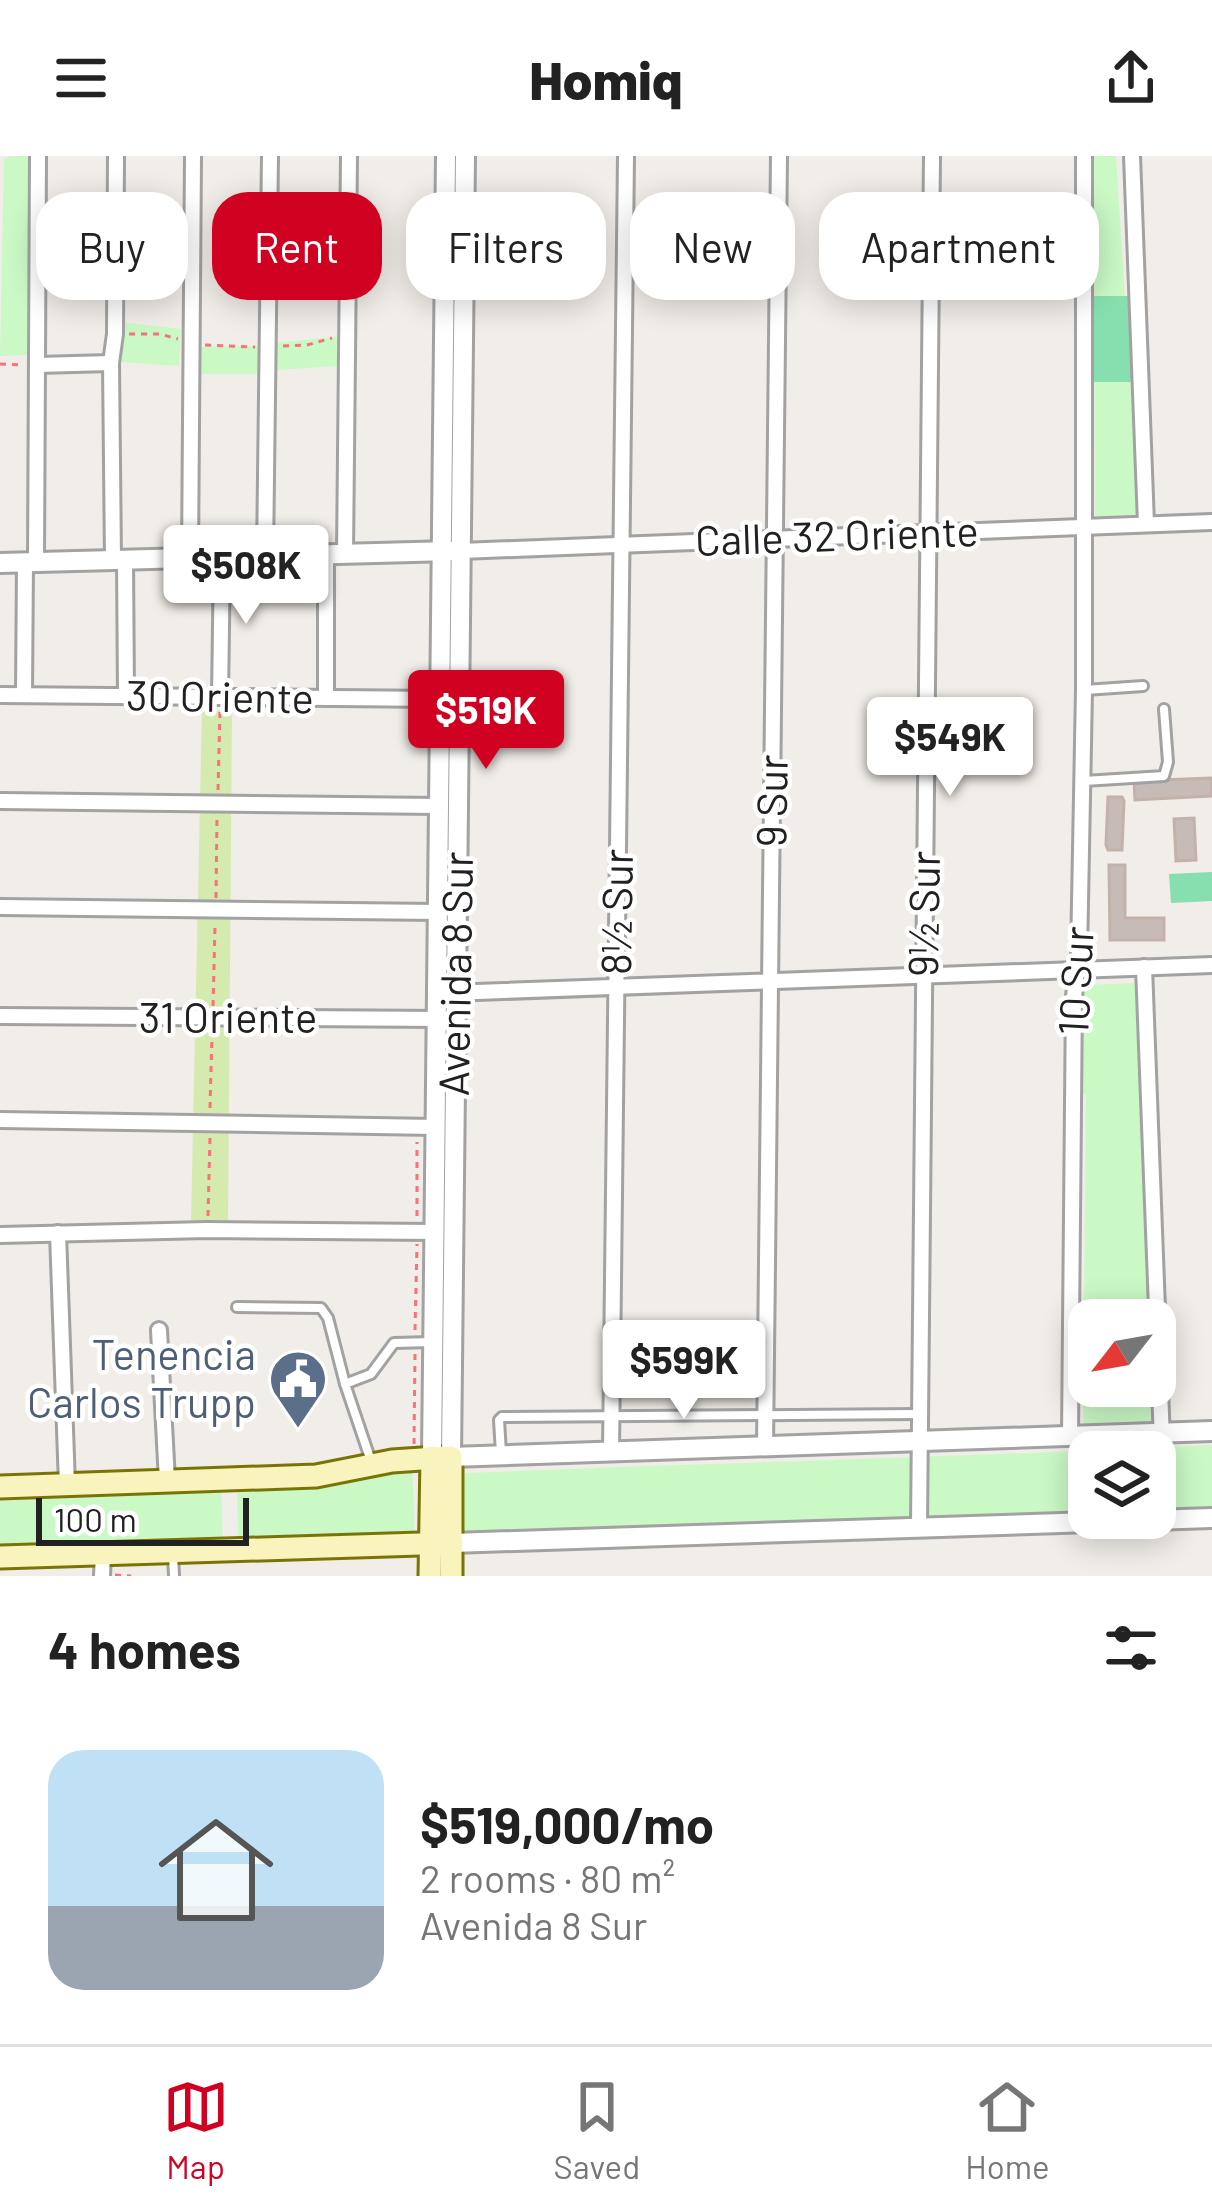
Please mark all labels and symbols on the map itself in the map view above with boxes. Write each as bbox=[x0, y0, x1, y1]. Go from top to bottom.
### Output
street label: Calle 32 Oriente bbox=[694, 504, 979, 564]
pin: $508K bbox=[162, 525, 330, 627]
street label: 30 Oriente bbox=[126, 668, 314, 722]
pin: $519K bbox=[402, 670, 570, 772]
pin: $549K bbox=[866, 697, 1034, 799]
street label: 9 Sur bbox=[744, 754, 796, 848]
street label: 8½ Sur bbox=[589, 849, 641, 975]
street label: Avenida 8 Sur bbox=[427, 851, 481, 1097]
street label: 9½ Sur bbox=[896, 851, 948, 977]
street label: 10 Sur bbox=[1046, 925, 1102, 1037]
street label: 31 Oriente bbox=[139, 991, 317, 1041]
north arrow bbox=[1068, 1299, 1176, 1407]
pin: $599K bbox=[600, 1320, 768, 1422]
place label: Tenencia Carlos Trupp bbox=[27, 1328, 256, 1427]
public building icon: Tenencia Carlos Trupp bbox=[267, 1348, 329, 1430]
scale bar bbox=[36, 1492, 249, 1545]

